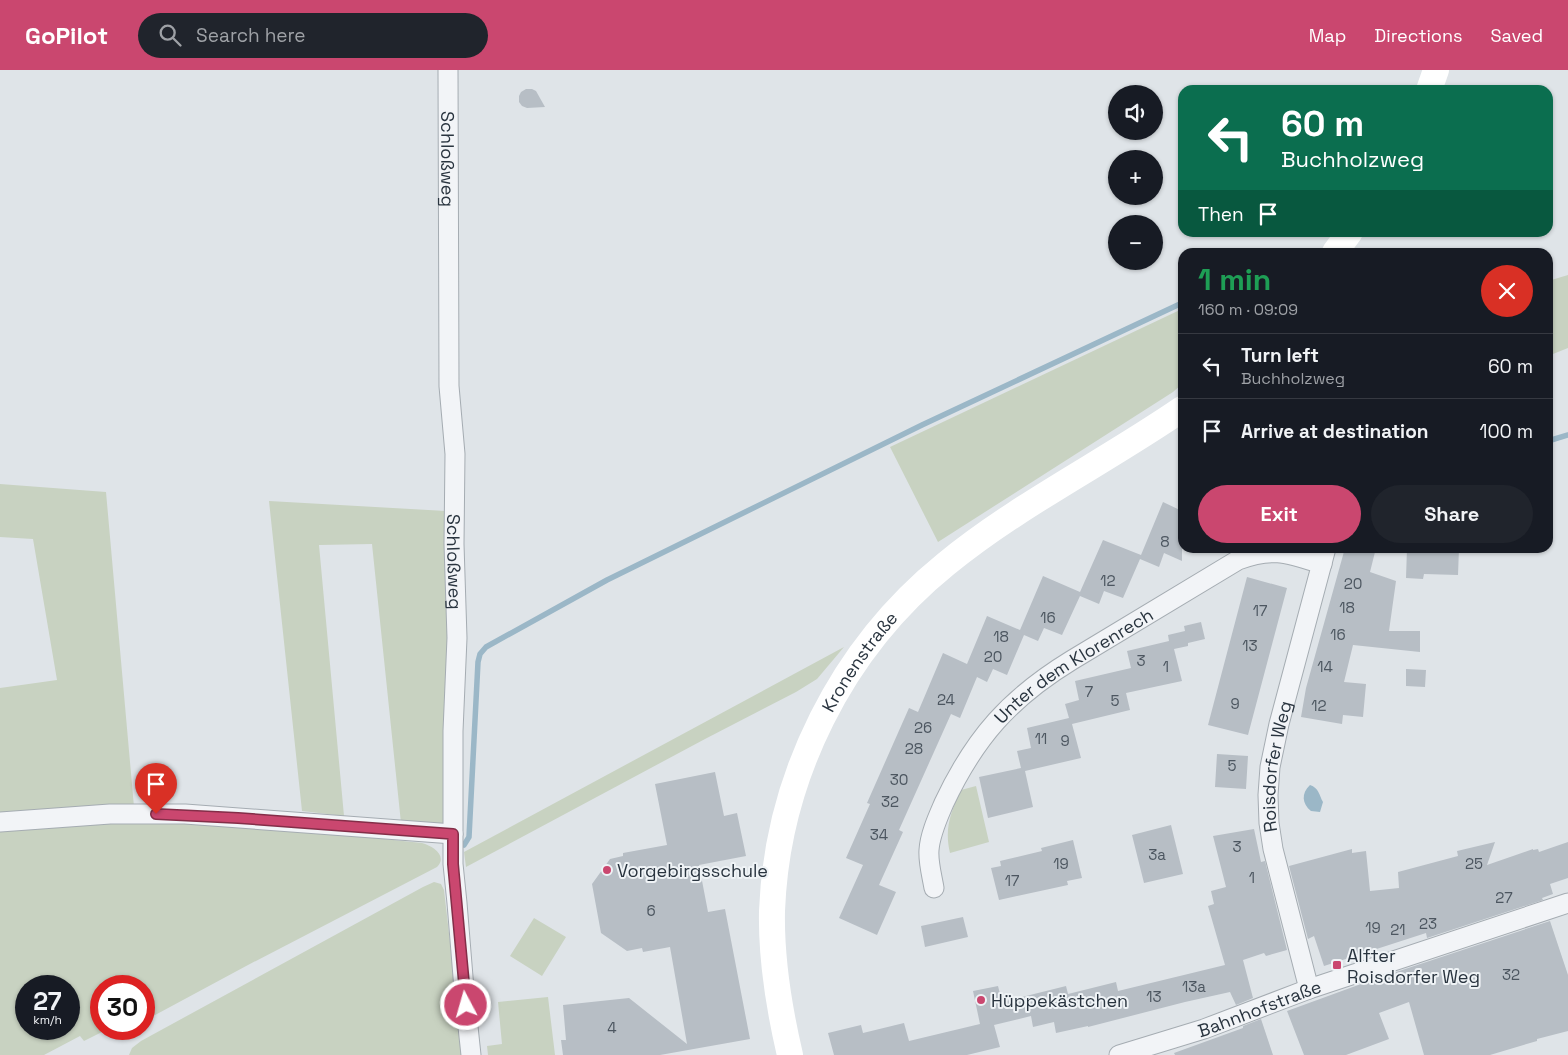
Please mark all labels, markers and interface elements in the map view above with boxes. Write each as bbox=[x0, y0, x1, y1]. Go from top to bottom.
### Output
search box bbox=[138, 13, 488, 58]
text: GoPilot bbox=[25, 20, 108, 51]
icon: search bbox=[156, 21, 184, 49]
text: Search here bbox=[196, 23, 306, 48]
text: Map bbox=[1309, 24, 1346, 47]
text: Directions bbox=[1374, 24, 1463, 47]
text: Saved bbox=[1491, 24, 1543, 47]
map controls bbox=[1108, 85, 1163, 270]
button: sound bbox=[1108, 85, 1163, 140]
text: 60 m bbox=[1281, 102, 1364, 146]
icon: left bbox=[1198, 105, 1263, 170]
street label: Schloßweg bbox=[437, 111, 460, 207]
text: Buchholzweg bbox=[1281, 145, 1424, 173]
button: + bbox=[1108, 150, 1163, 205]
icon: arrive bbox=[1254, 200, 1282, 228]
text: Then bbox=[1198, 202, 1244, 227]
button: − bbox=[1108, 215, 1163, 270]
text: 1 min bbox=[1198, 260, 1271, 299]
button: close bbox=[1481, 265, 1533, 317]
text: 160 m · 09:09 bbox=[1198, 299, 1298, 320]
text: Turn left bbox=[1241, 343, 1319, 368]
icon: left bbox=[1198, 352, 1226, 380]
text: 60 m bbox=[1488, 354, 1533, 379]
text: Buchholzweg bbox=[1241, 368, 1345, 389]
icon: arrive bbox=[1198, 417, 1226, 445]
text: Arrive at destination bbox=[1241, 419, 1429, 444]
text: 100 m bbox=[1479, 419, 1533, 444]
button: Exit bbox=[1198, 485, 1361, 543]
button: Share bbox=[1371, 485, 1533, 543]
street label: Schloßweg bbox=[442, 514, 468, 610]
house number: 8 bbox=[1160, 532, 1170, 551]
house number: 12 bbox=[1100, 571, 1116, 590]
house number: 20 bbox=[1344, 574, 1362, 593]
house number: 18 bbox=[1339, 598, 1355, 617]
house number: 17 bbox=[1253, 601, 1267, 620]
street label: Unter dem Klorenrech bbox=[989, 603, 1157, 728]
street label: Kronenstraße bbox=[816, 606, 902, 716]
house number: 16 bbox=[1040, 608, 1056, 627]
house number: 16 bbox=[1330, 625, 1346, 644]
house number: 18 bbox=[993, 627, 1009, 646]
house number: 13 bbox=[1242, 636, 1258, 655]
house number: 20 bbox=[984, 647, 1002, 666]
house number: 3 bbox=[1136, 651, 1146, 670]
house number: 1 bbox=[1163, 657, 1169, 676]
house number: 14 bbox=[1317, 657, 1333, 676]
house number: 7 bbox=[1085, 682, 1093, 701]
house number: 24 bbox=[937, 690, 955, 709]
house number: 5 bbox=[1111, 691, 1120, 710]
house number: 9 bbox=[1230, 694, 1240, 713]
house number: 12 bbox=[1311, 696, 1327, 715]
street label: Roisdorfer Weg bbox=[1256, 698, 1296, 834]
house number: 26 bbox=[914, 718, 932, 737]
house number: 11 bbox=[1035, 729, 1047, 748]
house number: 9 bbox=[1060, 731, 1070, 750]
house number: 28 bbox=[905, 739, 923, 758]
house number: 5 bbox=[1228, 756, 1237, 775]
pin bbox=[135, 763, 177, 814]
icon: arrive bbox=[142, 770, 170, 798]
house number: 30 bbox=[890, 770, 908, 789]
house number: 32 bbox=[881, 792, 899, 811]
house number: 34 bbox=[870, 825, 888, 844]
house number: 3 bbox=[1232, 837, 1242, 856]
house number: 3a bbox=[1148, 845, 1166, 864]
house number: 19 bbox=[1053, 854, 1069, 873]
house number: 25 bbox=[1465, 854, 1483, 873]
place label: Vorgebirgsschule bbox=[617, 859, 768, 882]
marker: Vorgebirgsschule bbox=[601, 864, 613, 876]
house number: 1 bbox=[1249, 868, 1255, 887]
house number: 17 bbox=[1005, 871, 1019, 890]
house number: 27 bbox=[1495, 888, 1513, 907]
house number: 6 bbox=[646, 901, 656, 920]
house number: 23 bbox=[1419, 914, 1437, 933]
house number: 19 bbox=[1365, 918, 1381, 937]
house number: 21 bbox=[1390, 920, 1406, 939]
place label: Alfter Roisdorfer Weg bbox=[1347, 944, 1480, 988]
marker: Alfter Roisdorfer Weg bbox=[1331, 959, 1343, 971]
house number: 32 bbox=[1502, 965, 1520, 984]
street label: Bahnhofstraße bbox=[1195, 974, 1324, 1042]
speed limit sign: 30 bbox=[90, 975, 155, 1040]
house number: 13a bbox=[1182, 977, 1206, 996]
position arrow bbox=[439, 978, 491, 1030]
text: 27 bbox=[33, 985, 62, 1017]
house number: 13 bbox=[1146, 987, 1162, 1006]
place label: Hüppekästchen bbox=[991, 989, 1128, 1012]
marker: Hüppekästchen bbox=[975, 994, 987, 1006]
text: km/h bbox=[33, 1012, 62, 1028]
house number: 4 bbox=[607, 1018, 617, 1037]

